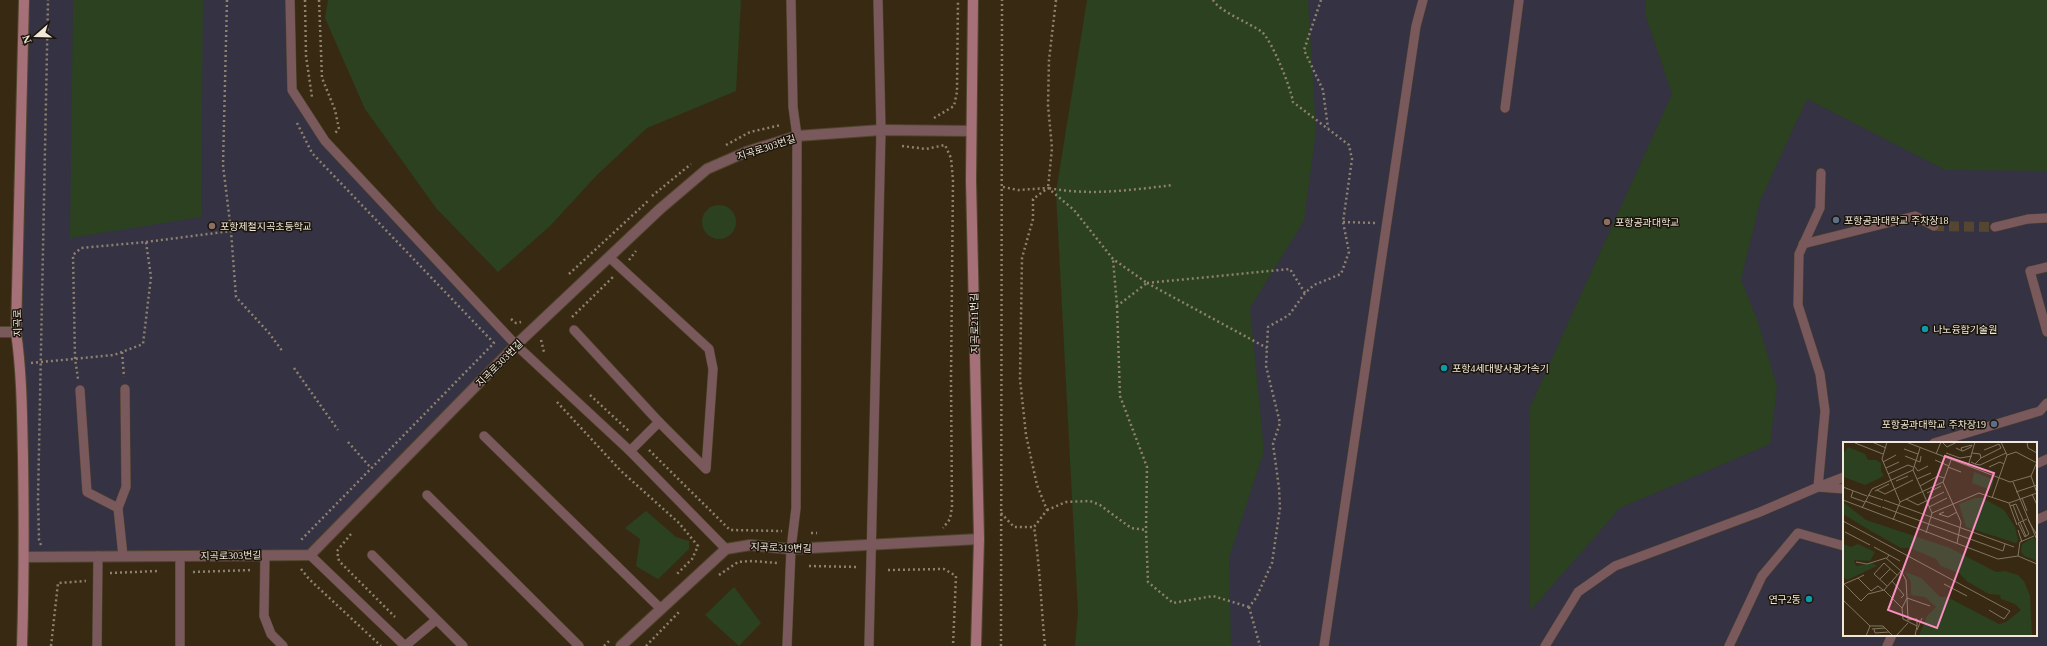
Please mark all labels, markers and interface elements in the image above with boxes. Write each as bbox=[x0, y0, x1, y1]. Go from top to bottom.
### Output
north arrow bbox=[16, 16, 56, 56]
text: N bbox=[20, 34, 34, 45]
street label: 지곡로303번길 bbox=[735, 133, 797, 162]
marker: 포항공과대학교 주차장18 bbox=[1831, 215, 1841, 225]
place label: 포항공과대학교 주차장18 bbox=[1844, 215, 1949, 226]
marker: 포항공과대학교 bbox=[1602, 217, 1612, 227]
place label: 포항공과대학교 bbox=[1615, 217, 1679, 228]
marker: 포항제철지곡초등학교 bbox=[207, 221, 217, 231]
place label: 포항제철지곡초등학교 bbox=[220, 221, 312, 232]
street label: 지곡로211번길 bbox=[968, 293, 981, 353]
street label: 지곡로 bbox=[12, 309, 23, 337]
marker: 나노융합기술원 bbox=[1920, 324, 1930, 334]
place label: 나노융합기술원 bbox=[1933, 324, 1997, 335]
street label: 지곡로303번길 bbox=[474, 338, 525, 389]
marker: 포항4세대방사광가속기 bbox=[1439, 363, 1449, 373]
place label: 포항4세대방사광가속기 bbox=[1452, 363, 1549, 374]
place label: 포항공과대학교 주차장19 bbox=[1882, 419, 1986, 430]
marker: 포항공과대학교 주차장19 bbox=[1989, 419, 1999, 429]
inset map bbox=[1843, 442, 2037, 636]
street label: 지곡로319번길 bbox=[750, 541, 812, 554]
street label: 지곡로303번길 bbox=[200, 549, 262, 562]
place label: 연구2동 bbox=[1768, 594, 1801, 605]
marker: 연구2동 bbox=[1804, 594, 1814, 604]

